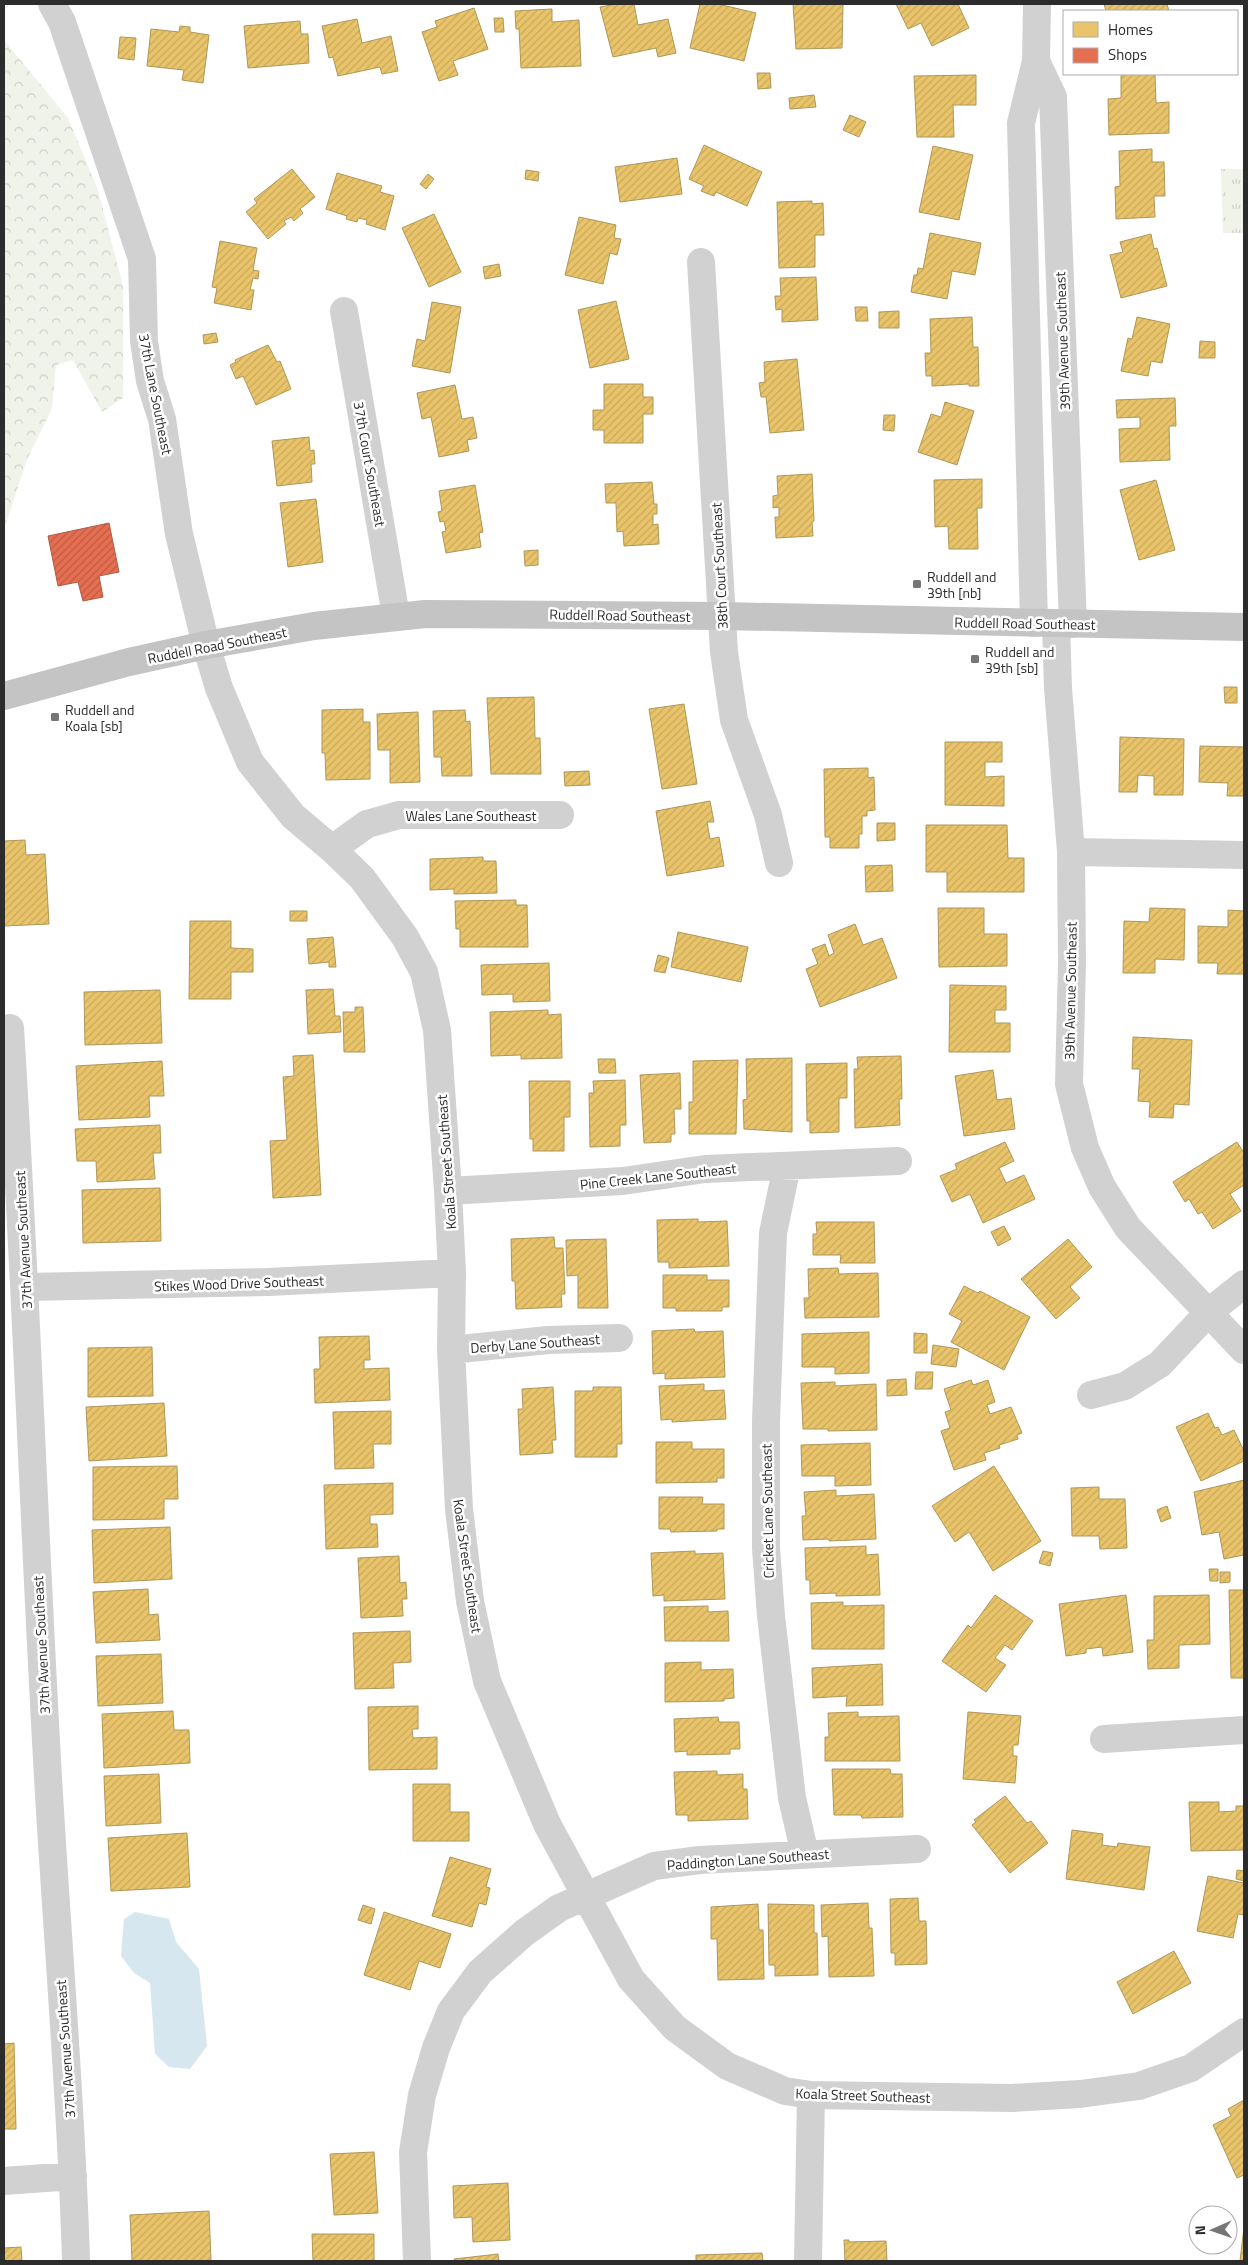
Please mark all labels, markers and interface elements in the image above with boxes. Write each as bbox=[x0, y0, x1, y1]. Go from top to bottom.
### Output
legend bbox=[1063, 10, 1238, 75]
text: Homes bbox=[1108, 18, 1153, 41]
text: Shops bbox=[1108, 43, 1147, 66]
street label: 39th Avenue Southeast bbox=[1049, 271, 1075, 411]
street label: 37th Lane Southeast bbox=[134, 332, 178, 456]
street label: 37th Court Southeast bbox=[349, 400, 391, 528]
street label: 38th Court Southeast bbox=[705, 502, 733, 630]
place label: Ruddell and 39th [nb] bbox=[927, 566, 996, 603]
marker: Ruddell and 39th [nb] bbox=[911, 578, 923, 590]
street label: Ruddell Road Southeast bbox=[549, 603, 691, 627]
street label: Ruddell Road Southeast bbox=[954, 611, 1096, 635]
street label: Ruddell Road Southeast bbox=[146, 621, 288, 669]
place label: Ruddell and 39th [sb] bbox=[985, 641, 1054, 678]
marker: Ruddell and 39th [sb] bbox=[969, 653, 981, 665]
place label: Ruddell and Koala [sb] bbox=[65, 699, 134, 736]
marker: Ruddell and Koala [sb] bbox=[49, 711, 61, 723]
street label: Wales Lane Southeast bbox=[406, 805, 537, 826]
street label: 39th Avenue Southeast bbox=[1058, 922, 1082, 1060]
street label: Koala Street Southeast bbox=[431, 1094, 461, 1230]
street label: Pine Creek Lane Southeast bbox=[579, 1157, 737, 1195]
street label: 37th Avenue Southeast bbox=[9, 1170, 37, 1310]
street label: Stikes Wood Drive Southeast bbox=[154, 1270, 324, 1296]
street label: Derby Lane Southeast bbox=[470, 1328, 601, 1358]
street label: Cricket Lane Southeast bbox=[755, 1443, 779, 1579]
street label: Koala Street Southeast bbox=[448, 1498, 488, 1634]
street label: 37th Avenue Southeast bbox=[27, 1575, 55, 1715]
street label: Paddington Lane Southeast bbox=[666, 1843, 830, 1875]
street label: 37th Avenue Southeast bbox=[50, 1979, 80, 2119]
street label: Koala Street Southeast bbox=[795, 2082, 931, 2108]
north arrow bbox=[1188, 2205, 1238, 2255]
text: N bbox=[1189, 2225, 1210, 2236]

